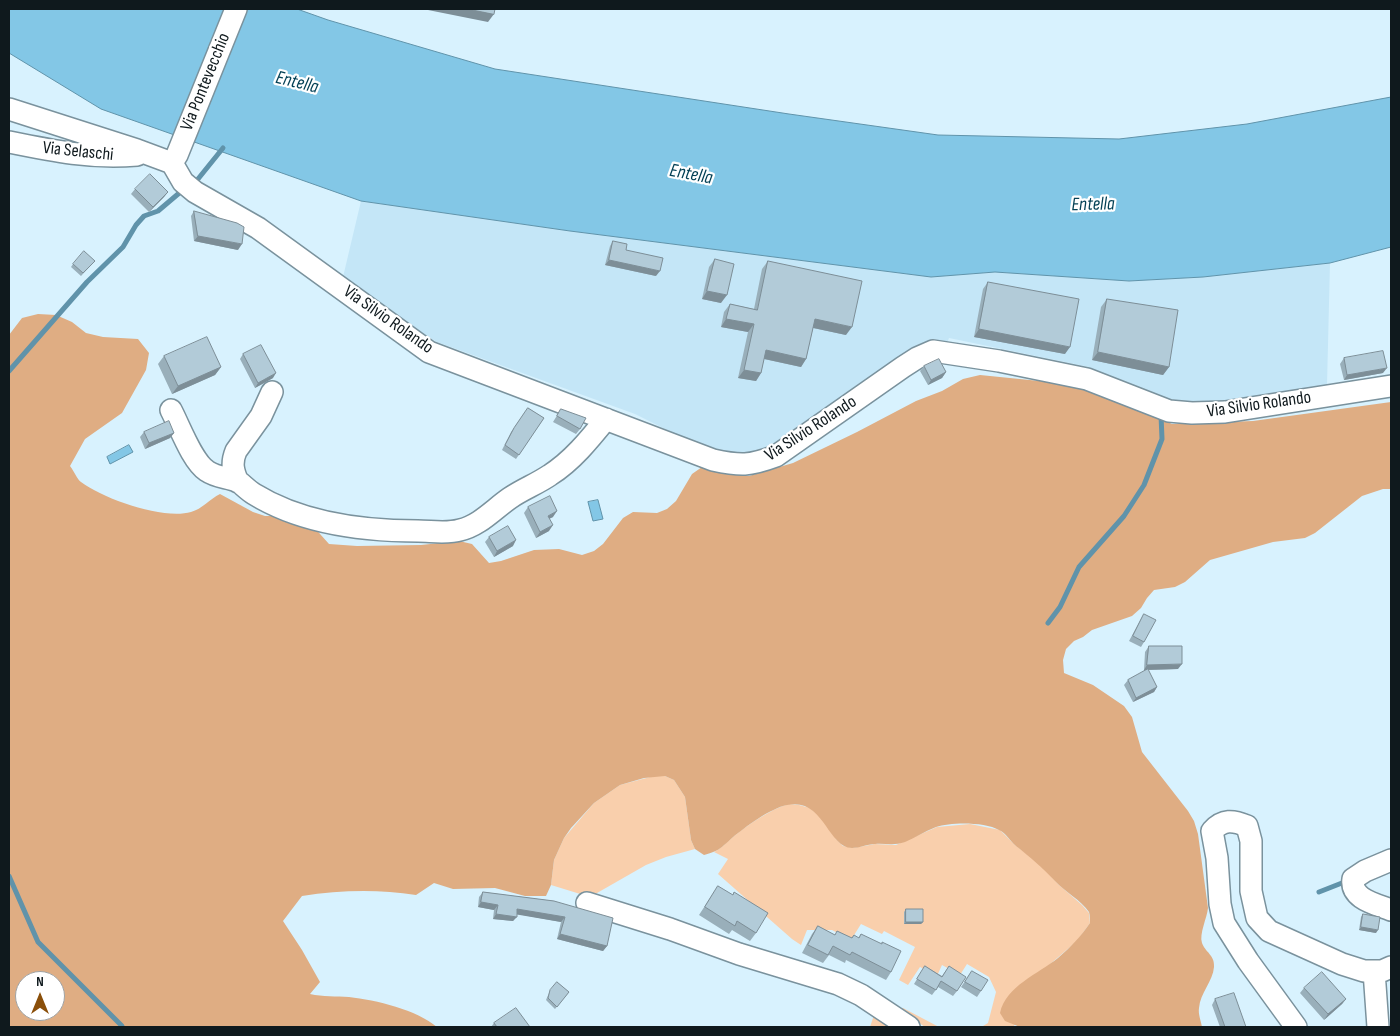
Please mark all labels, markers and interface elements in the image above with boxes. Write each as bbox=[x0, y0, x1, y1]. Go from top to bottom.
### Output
street label: Via Pontevecchio bbox=[177, 30, 235, 134]
water label: Entella bbox=[273, 67, 321, 99]
street label: Via Selaschi bbox=[41, 138, 115, 166]
water label: Entella bbox=[668, 160, 714, 190]
water label: Entella bbox=[1071, 193, 1115, 217]
street label: Via Silvio Rolando bbox=[339, 281, 437, 359]
street label: Via Silvio Rolando bbox=[1206, 387, 1312, 423]
street label: Via Silvio Rolando bbox=[761, 391, 861, 467]
north arrow bbox=[15, 971, 65, 1021]
text: N bbox=[36, 973, 44, 990]

